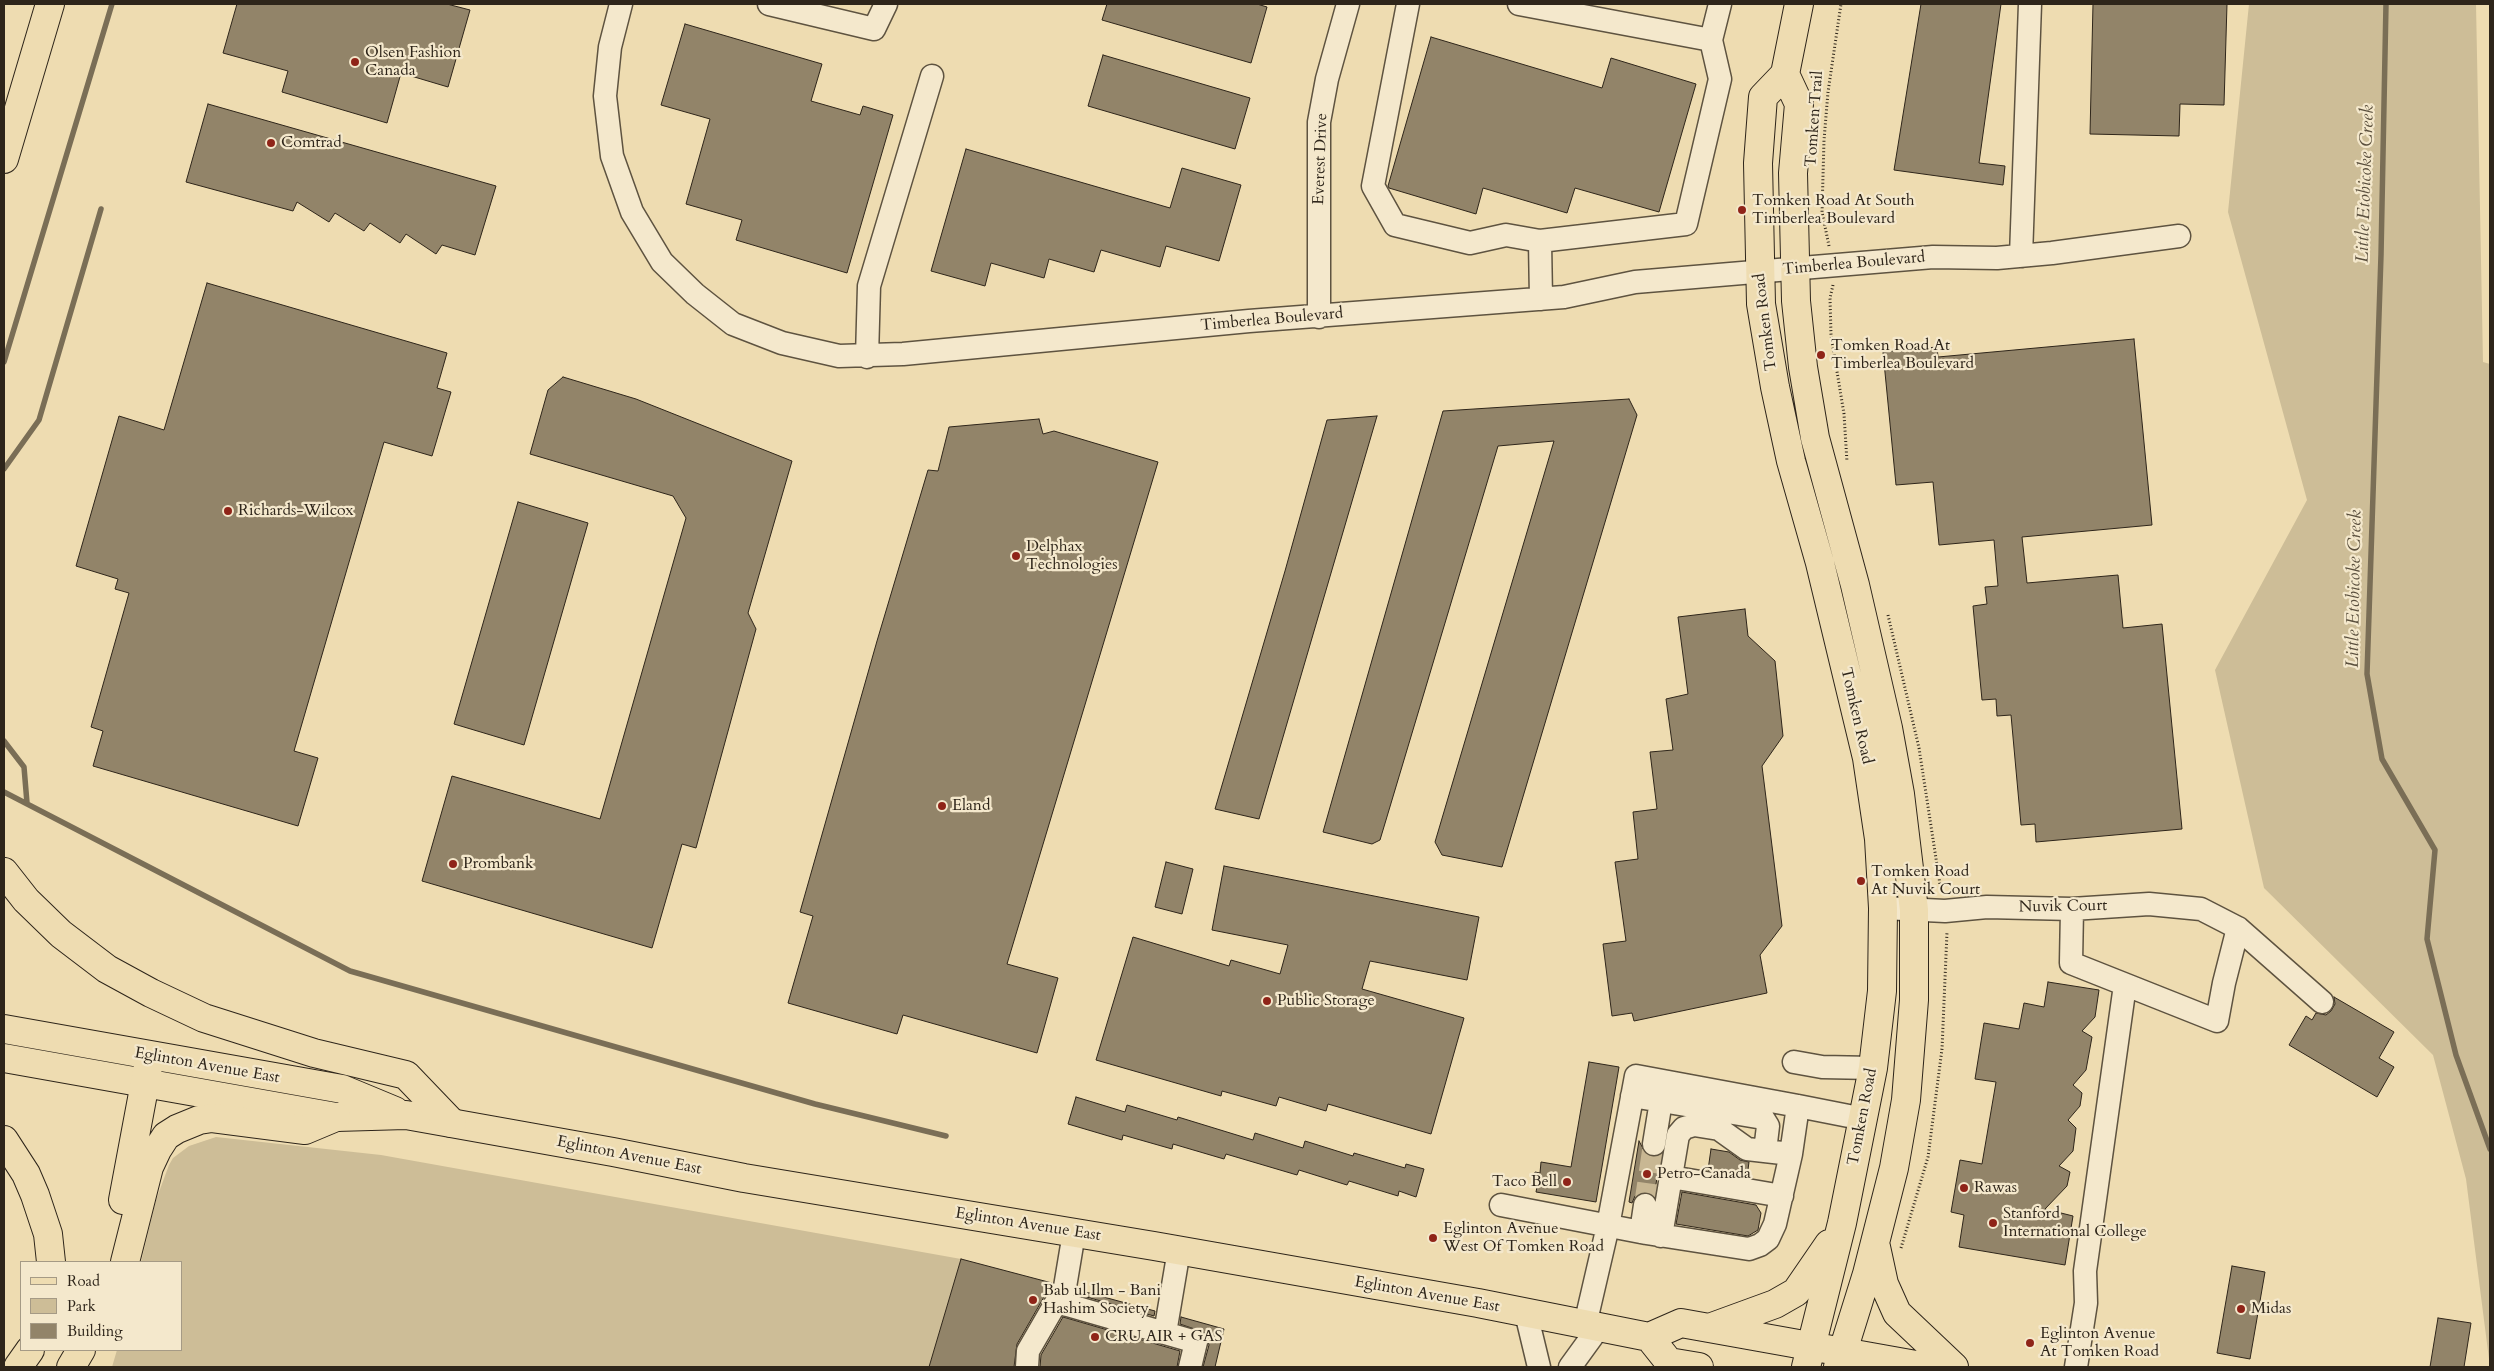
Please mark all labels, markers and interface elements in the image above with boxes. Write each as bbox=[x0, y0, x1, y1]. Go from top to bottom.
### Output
place label: Olsen Fashion Canada bbox=[365, 43, 461, 81]
marker: Olsen Fashion Canada bbox=[349, 56, 361, 68]
street label: Tomken Trail bbox=[1802, 70, 1828, 168]
water label: Little Etobicoke Creek bbox=[2352, 105, 2380, 263]
street label: Everest Drive bbox=[1310, 113, 1332, 205]
place label: Comtrad bbox=[281, 133, 342, 153]
marker: Comtrad bbox=[265, 137, 277, 149]
place label: Tomken Road At South Timberlea Boulevard bbox=[1752, 191, 1915, 229]
marker: Tomken Road At South Timberlea Boulevard bbox=[1736, 204, 1748, 216]
street label: Timberlea Boulevard bbox=[1782, 248, 1926, 280]
street label: Tomken Road bbox=[1750, 272, 1782, 372]
street label: Timberlea Boulevard bbox=[1200, 304, 1344, 336]
place label: Tomken Road At Timberlea Boulevard bbox=[1831, 336, 1974, 374]
marker: Tomken Road At Timberlea Boulevard bbox=[1815, 349, 1827, 361]
place label: Richards-Wilcox bbox=[238, 501, 354, 521]
marker: Richards-Wilcox bbox=[222, 505, 234, 517]
water label: Little Etobicoke Creek bbox=[2343, 510, 2367, 668]
place label: Delphax Technologies bbox=[1026, 537, 1118, 575]
marker: Delphax Technologies bbox=[1010, 550, 1022, 562]
street label: Tomken Road bbox=[1836, 666, 1876, 766]
place label: Eland bbox=[952, 796, 990, 816]
marker: Eland bbox=[936, 800, 948, 812]
place label: Prombank bbox=[463, 854, 534, 874]
marker: Prombank bbox=[447, 858, 459, 870]
place label: Tomken Road At Nuvik Court bbox=[1871, 862, 1980, 900]
marker: Tomken Road At Nuvik Court bbox=[1855, 875, 1867, 887]
street label: Nuvik Court bbox=[2019, 897, 2107, 917]
place label: Public Storage bbox=[1277, 991, 1375, 1011]
marker: Public Storage bbox=[1261, 995, 1273, 1007]
street label: Eglinton Avenue East bbox=[133, 1044, 281, 1088]
street label: Tomken Road bbox=[1844, 1067, 1882, 1167]
street label: Eglinton Avenue East bbox=[555, 1133, 703, 1179]
place label: Petro-Canada bbox=[1657, 1164, 1751, 1184]
marker: Petro-Canada bbox=[1641, 1168, 1653, 1180]
place label: Taco Bell bbox=[1492, 1172, 1557, 1192]
marker: Taco Bell bbox=[1561, 1176, 1573, 1188]
place label: Rawas bbox=[1974, 1178, 2017, 1198]
marker: Rawas bbox=[1958, 1182, 1970, 1194]
street label: Eglinton Avenue East bbox=[954, 1204, 1102, 1246]
place label: Stanford International College bbox=[2003, 1204, 2147, 1242]
marker: Stanford International College bbox=[1987, 1217, 1999, 1229]
place label: Eglinton Avenue West Of Tomken Road bbox=[1443, 1219, 1604, 1257]
marker: Eglinton Avenue West Of Tomken Road bbox=[1427, 1232, 1439, 1244]
legend bbox=[20, 1261, 182, 1351]
text: Road bbox=[67, 1271, 100, 1291]
street label: Eglinton Avenue East bbox=[1353, 1273, 1501, 1317]
place label: Bab ul Ilm - Bani Hashim Society bbox=[1043, 1281, 1161, 1319]
marker: Bab ul Ilm - Bani Hashim Society bbox=[1027, 1294, 1039, 1306]
text: Park bbox=[67, 1296, 96, 1316]
place label: Midas bbox=[2251, 1299, 2291, 1319]
marker: Midas bbox=[2235, 1303, 2247, 1315]
text: Building bbox=[67, 1321, 123, 1341]
place label: Eglinton Avenue At Tomken Road bbox=[2040, 1324, 2159, 1362]
place label: CRU AIR + GAS bbox=[1105, 1327, 1222, 1347]
marker: CRU AIR + GAS bbox=[1089, 1331, 1101, 1343]
marker: Eglinton Avenue At Tomken Road bbox=[2024, 1337, 2036, 1349]

